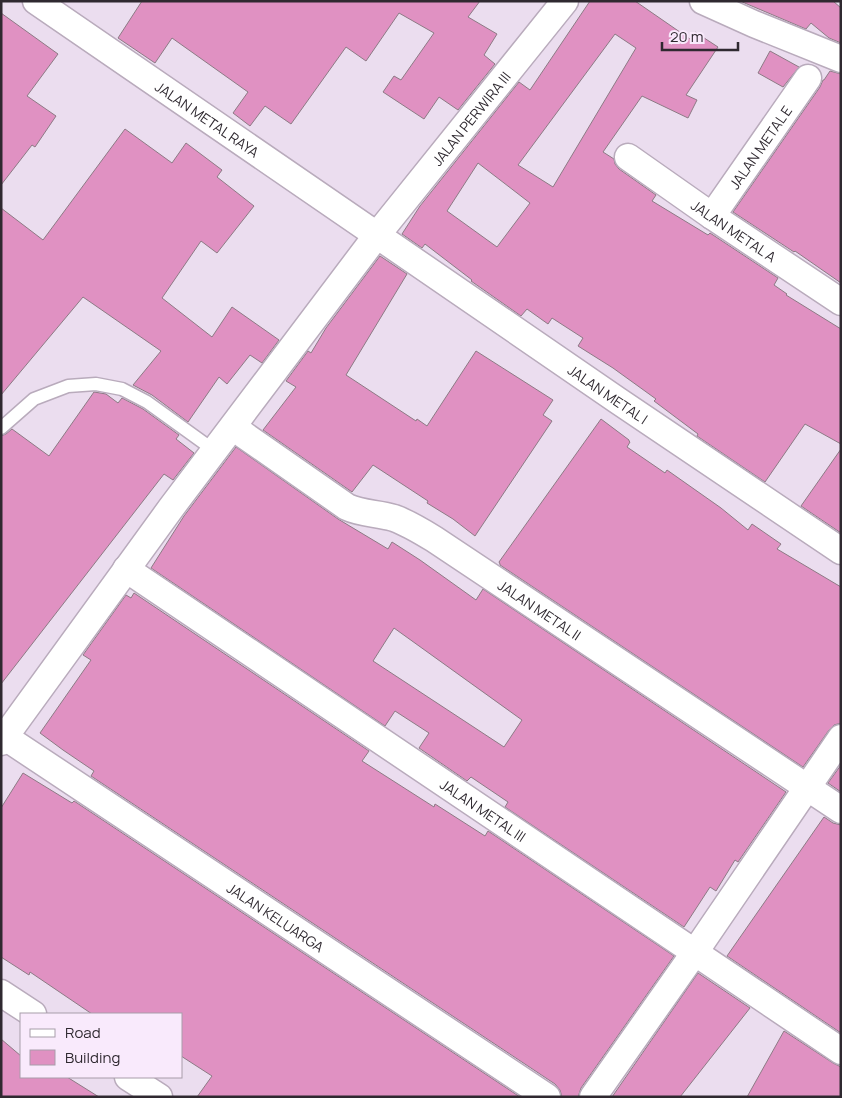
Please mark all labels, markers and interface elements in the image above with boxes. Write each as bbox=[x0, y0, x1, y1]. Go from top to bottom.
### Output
scale bar bbox=[662, 20, 738, 52]
text: 20 m bbox=[670, 26, 703, 47]
street label: JALAN PERWIRA III bbox=[427, 67, 514, 169]
street label: JALAN METAL RAYA bbox=[152, 76, 263, 161]
street label: JALAN METAL E bbox=[724, 102, 796, 192]
street label: JALAN METAL A bbox=[688, 195, 780, 266]
street label: JALAN METAL I bbox=[564, 360, 652, 428]
street label: JALAN METAL II bbox=[495, 575, 585, 644]
street label: JALAN METAL III bbox=[437, 774, 530, 846]
street label: JALAN KELUARGA bbox=[224, 878, 328, 956]
legend bbox=[20, 1013, 182, 1078]
text: Road bbox=[65, 1022, 101, 1043]
text: Building bbox=[65, 1047, 120, 1068]

